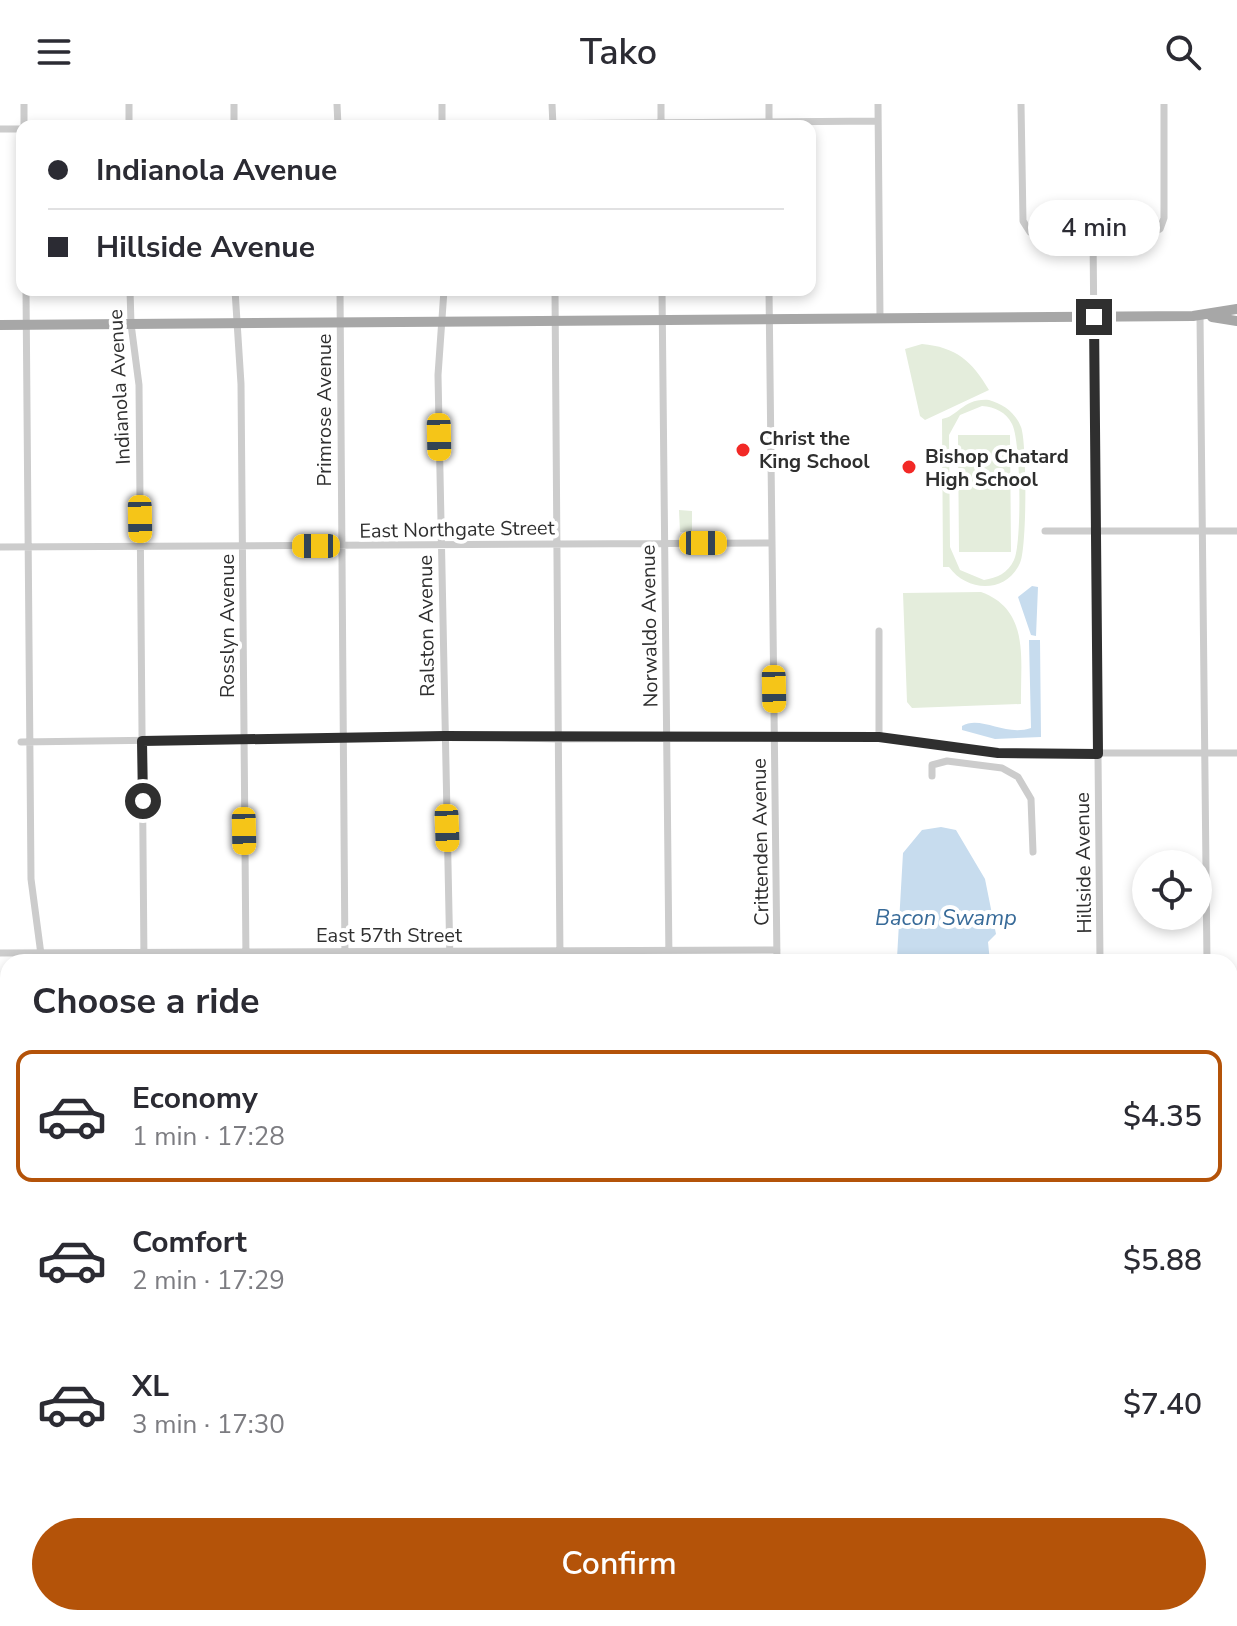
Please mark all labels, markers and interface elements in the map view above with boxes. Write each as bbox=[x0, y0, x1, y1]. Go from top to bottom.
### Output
text: Tako bbox=[580, 28, 657, 77]
icon: menu bbox=[32, 30, 76, 74]
icon: search bbox=[1161, 30, 1205, 74]
text: Indianola Avenue bbox=[96, 150, 337, 191]
callout: 4 min bbox=[1028, 201, 1160, 257]
text: 4 min bbox=[1061, 210, 1127, 245]
text: Hillside Avenue bbox=[96, 227, 315, 268]
route end bbox=[1076, 299, 1112, 335]
street label: Indianola Avenue bbox=[102, 309, 137, 465]
street label: Primrose Avenue bbox=[311, 334, 338, 487]
car bbox=[427, 413, 451, 461]
place label: Christ the King School bbox=[759, 425, 870, 475]
marker: Christ the King School bbox=[734, 441, 752, 459]
place label: Bishop Chatard High School bbox=[925, 443, 1069, 493]
marker: Bishop Chatard High School bbox=[900, 458, 918, 476]
car bbox=[128, 495, 152, 543]
street label: East Northgate Street bbox=[359, 514, 556, 545]
car bbox=[679, 531, 727, 555]
car bbox=[292, 534, 340, 558]
street label: Norwaldo Avenue bbox=[635, 544, 664, 708]
street label: Rosslyn Avenue bbox=[214, 554, 241, 698]
street label: Ralston Avenue bbox=[412, 555, 441, 697]
car bbox=[762, 665, 786, 713]
street label: Crittenden Avenue bbox=[746, 758, 775, 926]
route start bbox=[125, 783, 161, 819]
street label: Hillside Avenue bbox=[1069, 792, 1098, 934]
car bbox=[434, 804, 460, 852]
car bbox=[232, 807, 256, 855]
map controls bbox=[1132, 850, 1212, 930]
button: locate bbox=[1132, 850, 1212, 930]
water label: Bacon Swamp bbox=[875, 903, 1017, 933]
street label: East 57th Street bbox=[316, 922, 463, 949]
text: Choose a ride bbox=[32, 977, 260, 1026]
text: Economy bbox=[132, 1078, 258, 1119]
icon: car bbox=[36, 1080, 108, 1152]
text: $4.35 bbox=[1123, 1096, 1202, 1137]
text: 1 min · 17:28 bbox=[132, 1119, 285, 1154]
text: Comfort bbox=[132, 1222, 247, 1263]
icon: car bbox=[36, 1224, 108, 1296]
text: $5.88 bbox=[1123, 1240, 1202, 1281]
text: 2 min · 17:29 bbox=[132, 1263, 285, 1298]
text: XL bbox=[132, 1366, 169, 1407]
icon: car bbox=[36, 1368, 108, 1440]
text: $7.40 bbox=[1123, 1384, 1202, 1425]
text: 3 min · 17:30 bbox=[132, 1407, 285, 1442]
button: Confirm bbox=[32, 1518, 1206, 1610]

